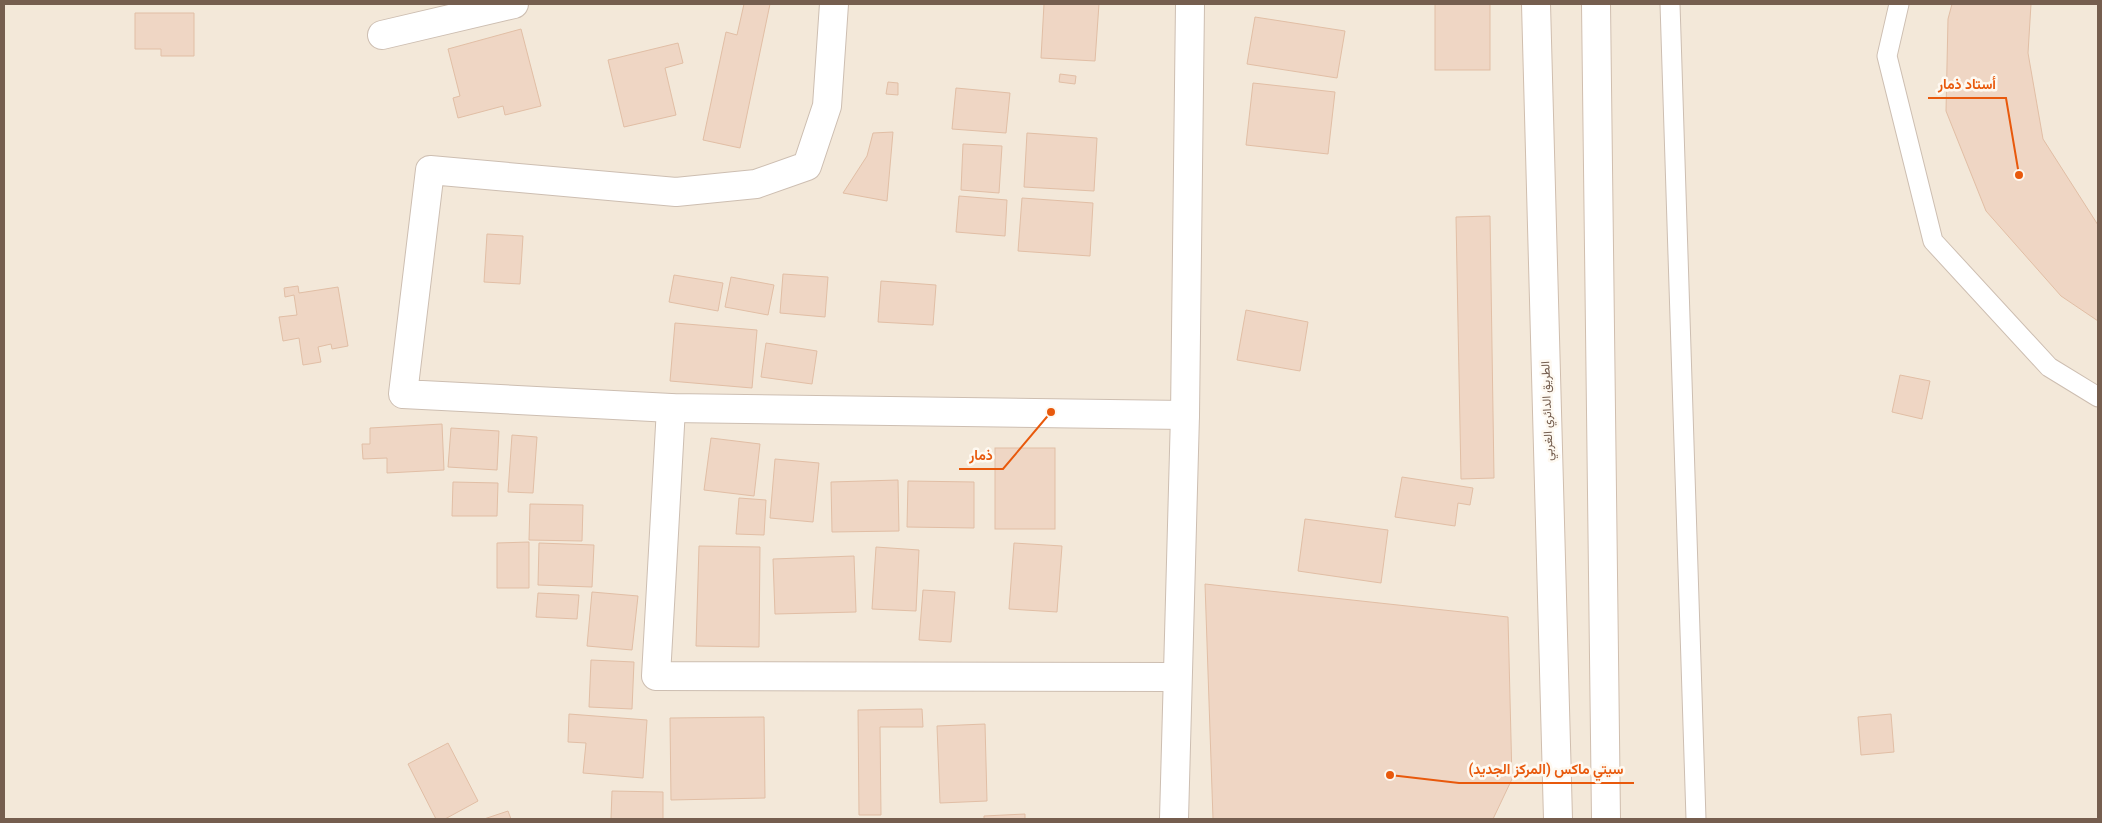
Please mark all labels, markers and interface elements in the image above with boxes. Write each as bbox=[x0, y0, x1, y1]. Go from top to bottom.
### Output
callout: أستاد ذمار bbox=[1928, 69, 2006, 98]
text: أستاد ذمار bbox=[1937, 76, 1996, 93]
street label: الطريق الدائري الغربي bbox=[1538, 361, 1559, 461]
callout: ذمار bbox=[959, 440, 1003, 469]
text: ذمار bbox=[968, 447, 993, 464]
callout: سيتي ماكس (المركز الجديد) bbox=[1459, 754, 1634, 783]
text: سيتي ماكس (المركز الجديد) bbox=[1468, 761, 1624, 781]

